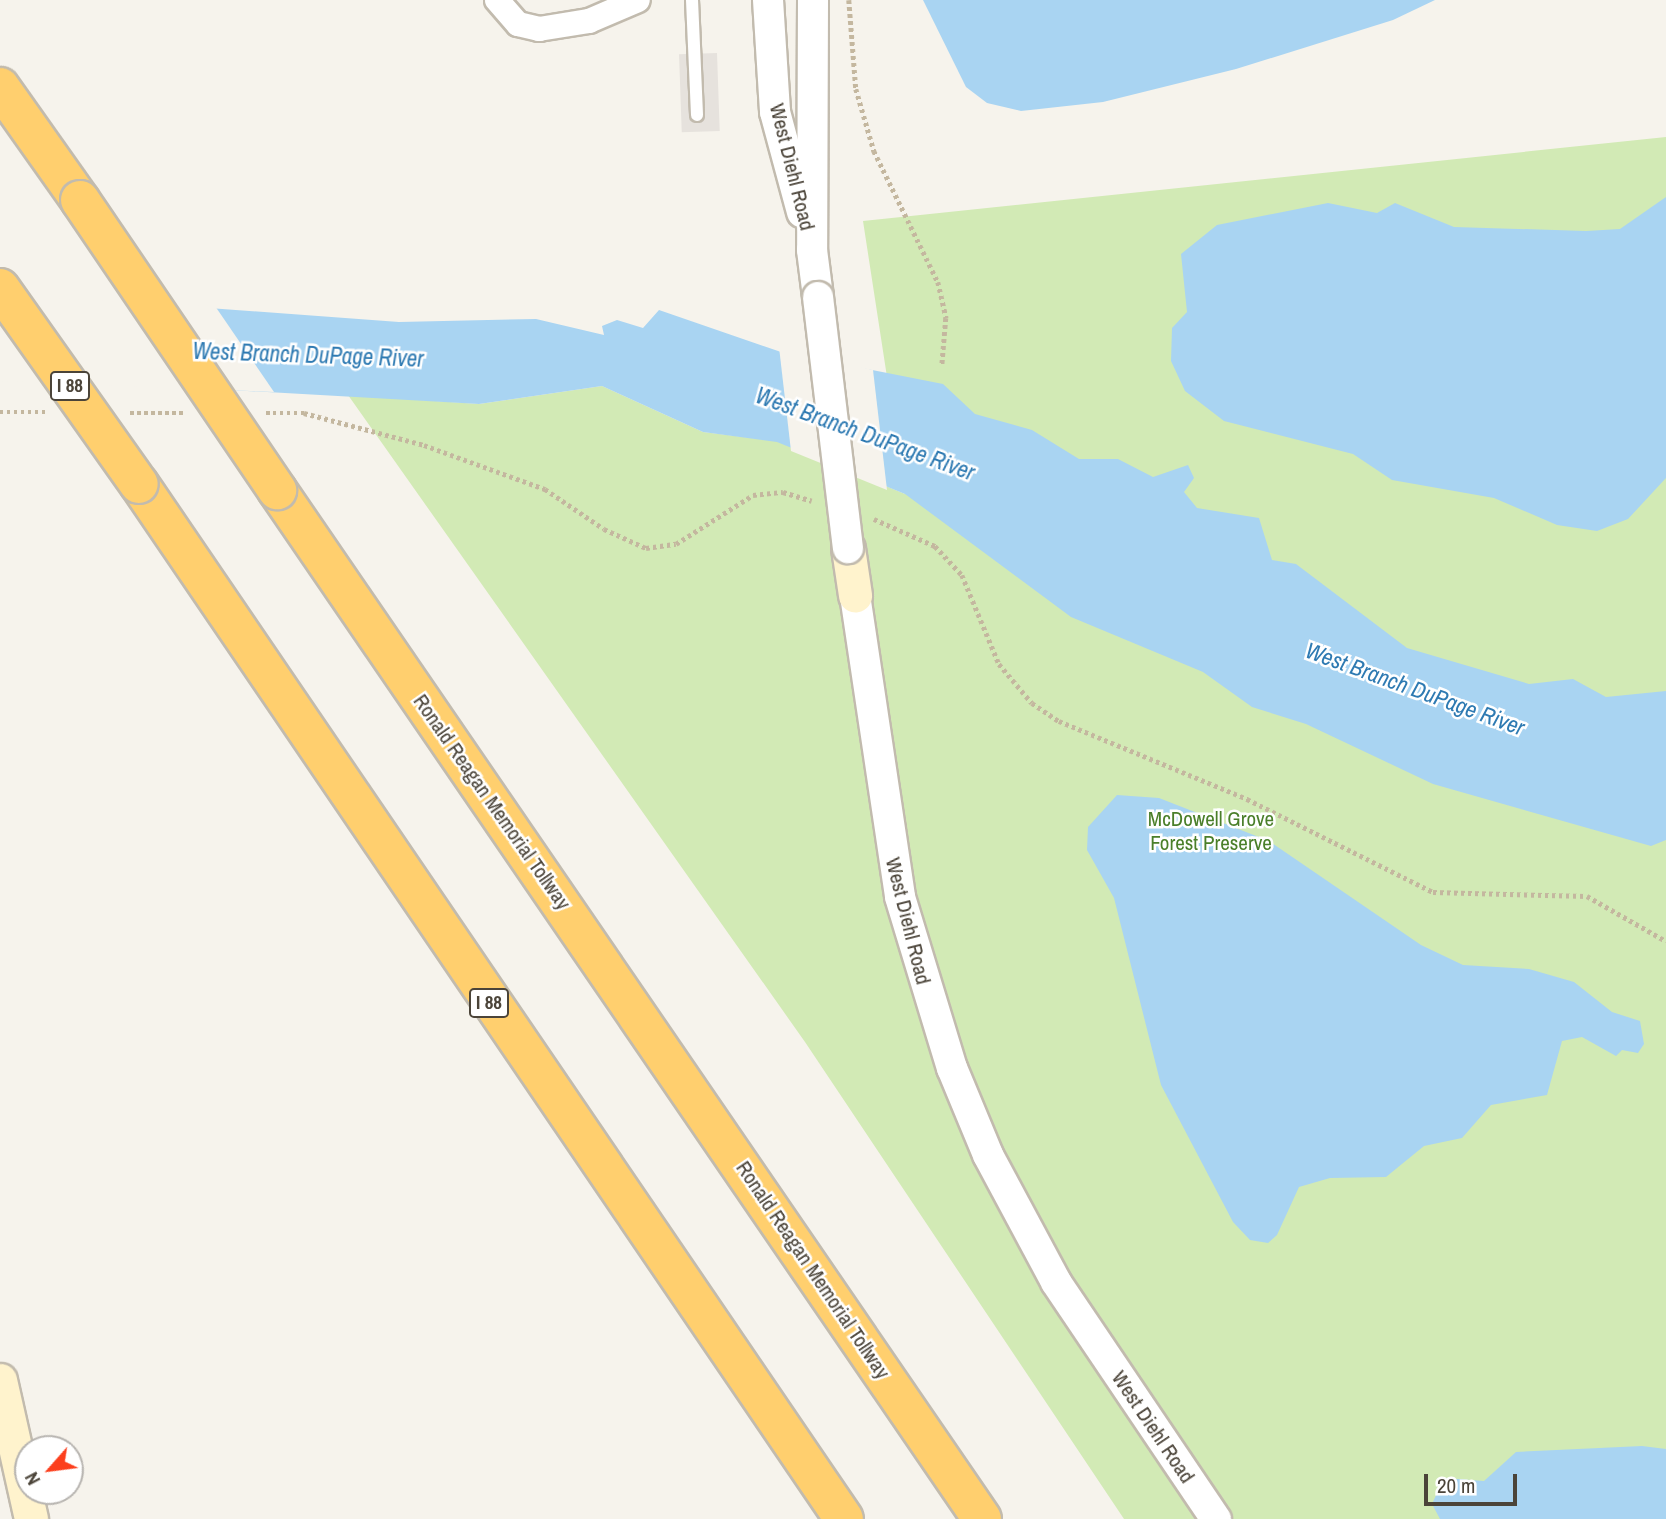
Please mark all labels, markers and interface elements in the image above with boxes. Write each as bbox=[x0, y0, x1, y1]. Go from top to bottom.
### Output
street label: West Diehl Road bbox=[764, 101, 820, 233]
water label: West Branch DuPage River bbox=[192, 337, 424, 373]
road number: I 88 bbox=[49, 370, 91, 402]
water label: West Branch DuPage River bbox=[752, 381, 978, 487]
water label: West Branch DuPage River bbox=[1302, 636, 1528, 742]
street label: Ronald Reagan Memorial Tollway bbox=[408, 689, 576, 915]
park label: McDowell Grove Forest Preserve bbox=[1148, 806, 1274, 856]
street label: West Diehl Road bbox=[880, 855, 936, 987]
road number: I 88 bbox=[468, 987, 510, 1018]
street label: Ronald Reagan Memorial Tollway bbox=[731, 1156, 895, 1384]
street label: West Diehl Road bbox=[1106, 1366, 1200, 1488]
north arrow bbox=[14, 1435, 84, 1505]
scale bar bbox=[1428, 1460, 1521, 1504]
text: N bbox=[18, 1468, 46, 1490]
text: 20 m bbox=[1437, 1471, 1475, 1500]

